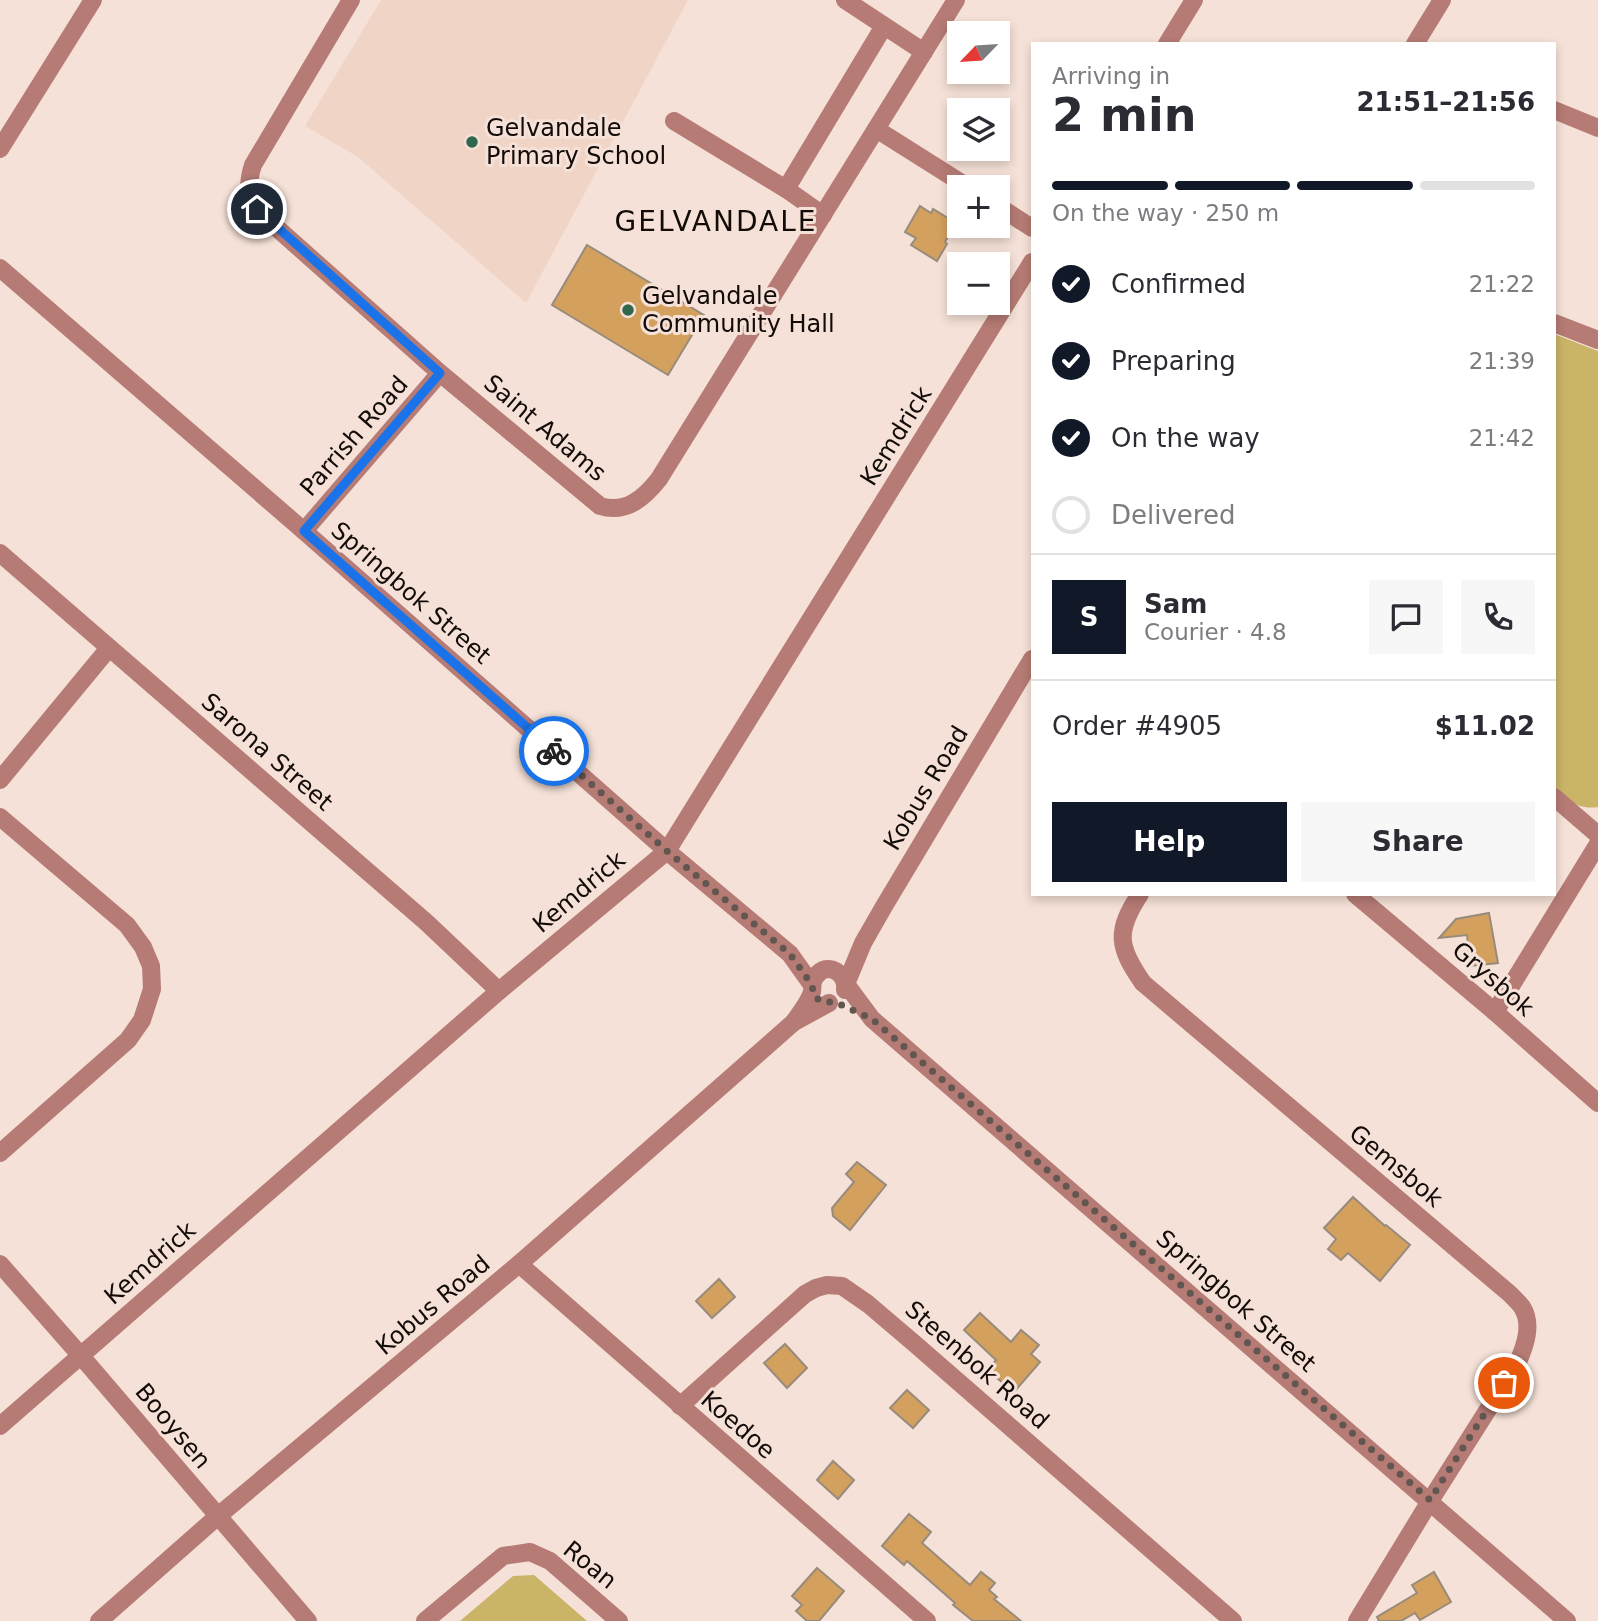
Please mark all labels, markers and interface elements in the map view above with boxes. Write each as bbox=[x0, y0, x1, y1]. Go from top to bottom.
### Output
north arrow bbox=[947, 21, 1010, 84]
map controls bbox=[947, 21, 1010, 315]
text: Arriving in bbox=[1052, 63, 1170, 89]
text: 21:51–21:56 bbox=[1356, 87, 1535, 117]
text: 2 min bbox=[1052, 88, 1196, 142]
button: layers bbox=[947, 98, 1010, 161]
place label: Gelvandale Primary School bbox=[486, 114, 666, 170]
marker: Gelvandale Primary School bbox=[464, 134, 480, 150]
button: + bbox=[947, 175, 1010, 238]
pin bbox=[227, 179, 287, 239]
icon: home bbox=[238, 190, 276, 228]
text: On the way · 250 m bbox=[1052, 200, 1279, 226]
district label: GELVANDALE bbox=[615, 205, 817, 238]
button: − bbox=[947, 252, 1010, 315]
icon: check bbox=[1052, 265, 1090, 303]
text: Confirmed bbox=[1111, 269, 1246, 299]
text: 21:22 bbox=[1469, 271, 1535, 297]
place label: Gelvandale Community Hall bbox=[642, 282, 835, 338]
marker: Gelvandale Community Hall bbox=[620, 302, 636, 318]
icon: check bbox=[1052, 342, 1090, 380]
text: Preparing bbox=[1111, 346, 1236, 376]
text: 21:39 bbox=[1469, 348, 1535, 374]
street label: Saint Adams bbox=[478, 369, 612, 487]
street label: Parrish Road bbox=[294, 370, 414, 502]
street label: Kemdrick bbox=[855, 381, 937, 491]
icon: check bbox=[1052, 419, 1090, 457]
text: On the way bbox=[1111, 423, 1260, 453]
text: 21:42 bbox=[1469, 425, 1535, 451]
text: Delivered bbox=[1111, 500, 1235, 530]
street label: Springbok Street bbox=[326, 516, 496, 670]
button: chat bbox=[1369, 580, 1443, 654]
button: phone bbox=[1461, 580, 1535, 654]
text: Sam bbox=[1144, 589, 1207, 619]
text: S bbox=[1080, 602, 1098, 632]
text: Courier · 4.8 bbox=[1144, 619, 1287, 645]
street label: Sarona Street bbox=[196, 687, 338, 817]
text: Order #4905 bbox=[1052, 711, 1222, 741]
text: $11.02 bbox=[1435, 711, 1535, 741]
courier bbox=[519, 716, 589, 786]
street label: Kobus Road bbox=[878, 721, 974, 855]
icon: bike bbox=[535, 732, 573, 770]
button: Help bbox=[1052, 802, 1287, 882]
button: Share bbox=[1301, 802, 1535, 882]
street label: Kemdrick bbox=[527, 845, 631, 939]
street label: Grysbok bbox=[1446, 936, 1540, 1022]
street label: Gemsbok bbox=[1344, 1119, 1448, 1213]
street label: Kemdrick bbox=[99, 1216, 201, 1310]
street label: Springbok Street bbox=[1151, 1224, 1321, 1378]
street label: Kobus Road bbox=[370, 1249, 496, 1361]
street label: Steenbok Road bbox=[899, 1295, 1055, 1435]
pin bbox=[1474, 1353, 1534, 1413]
icon: bag bbox=[1485, 1364, 1523, 1402]
street label: Booysen bbox=[129, 1378, 217, 1474]
street label: Koedoe bbox=[695, 1385, 781, 1465]
street label: Roan bbox=[558, 1535, 622, 1595]

